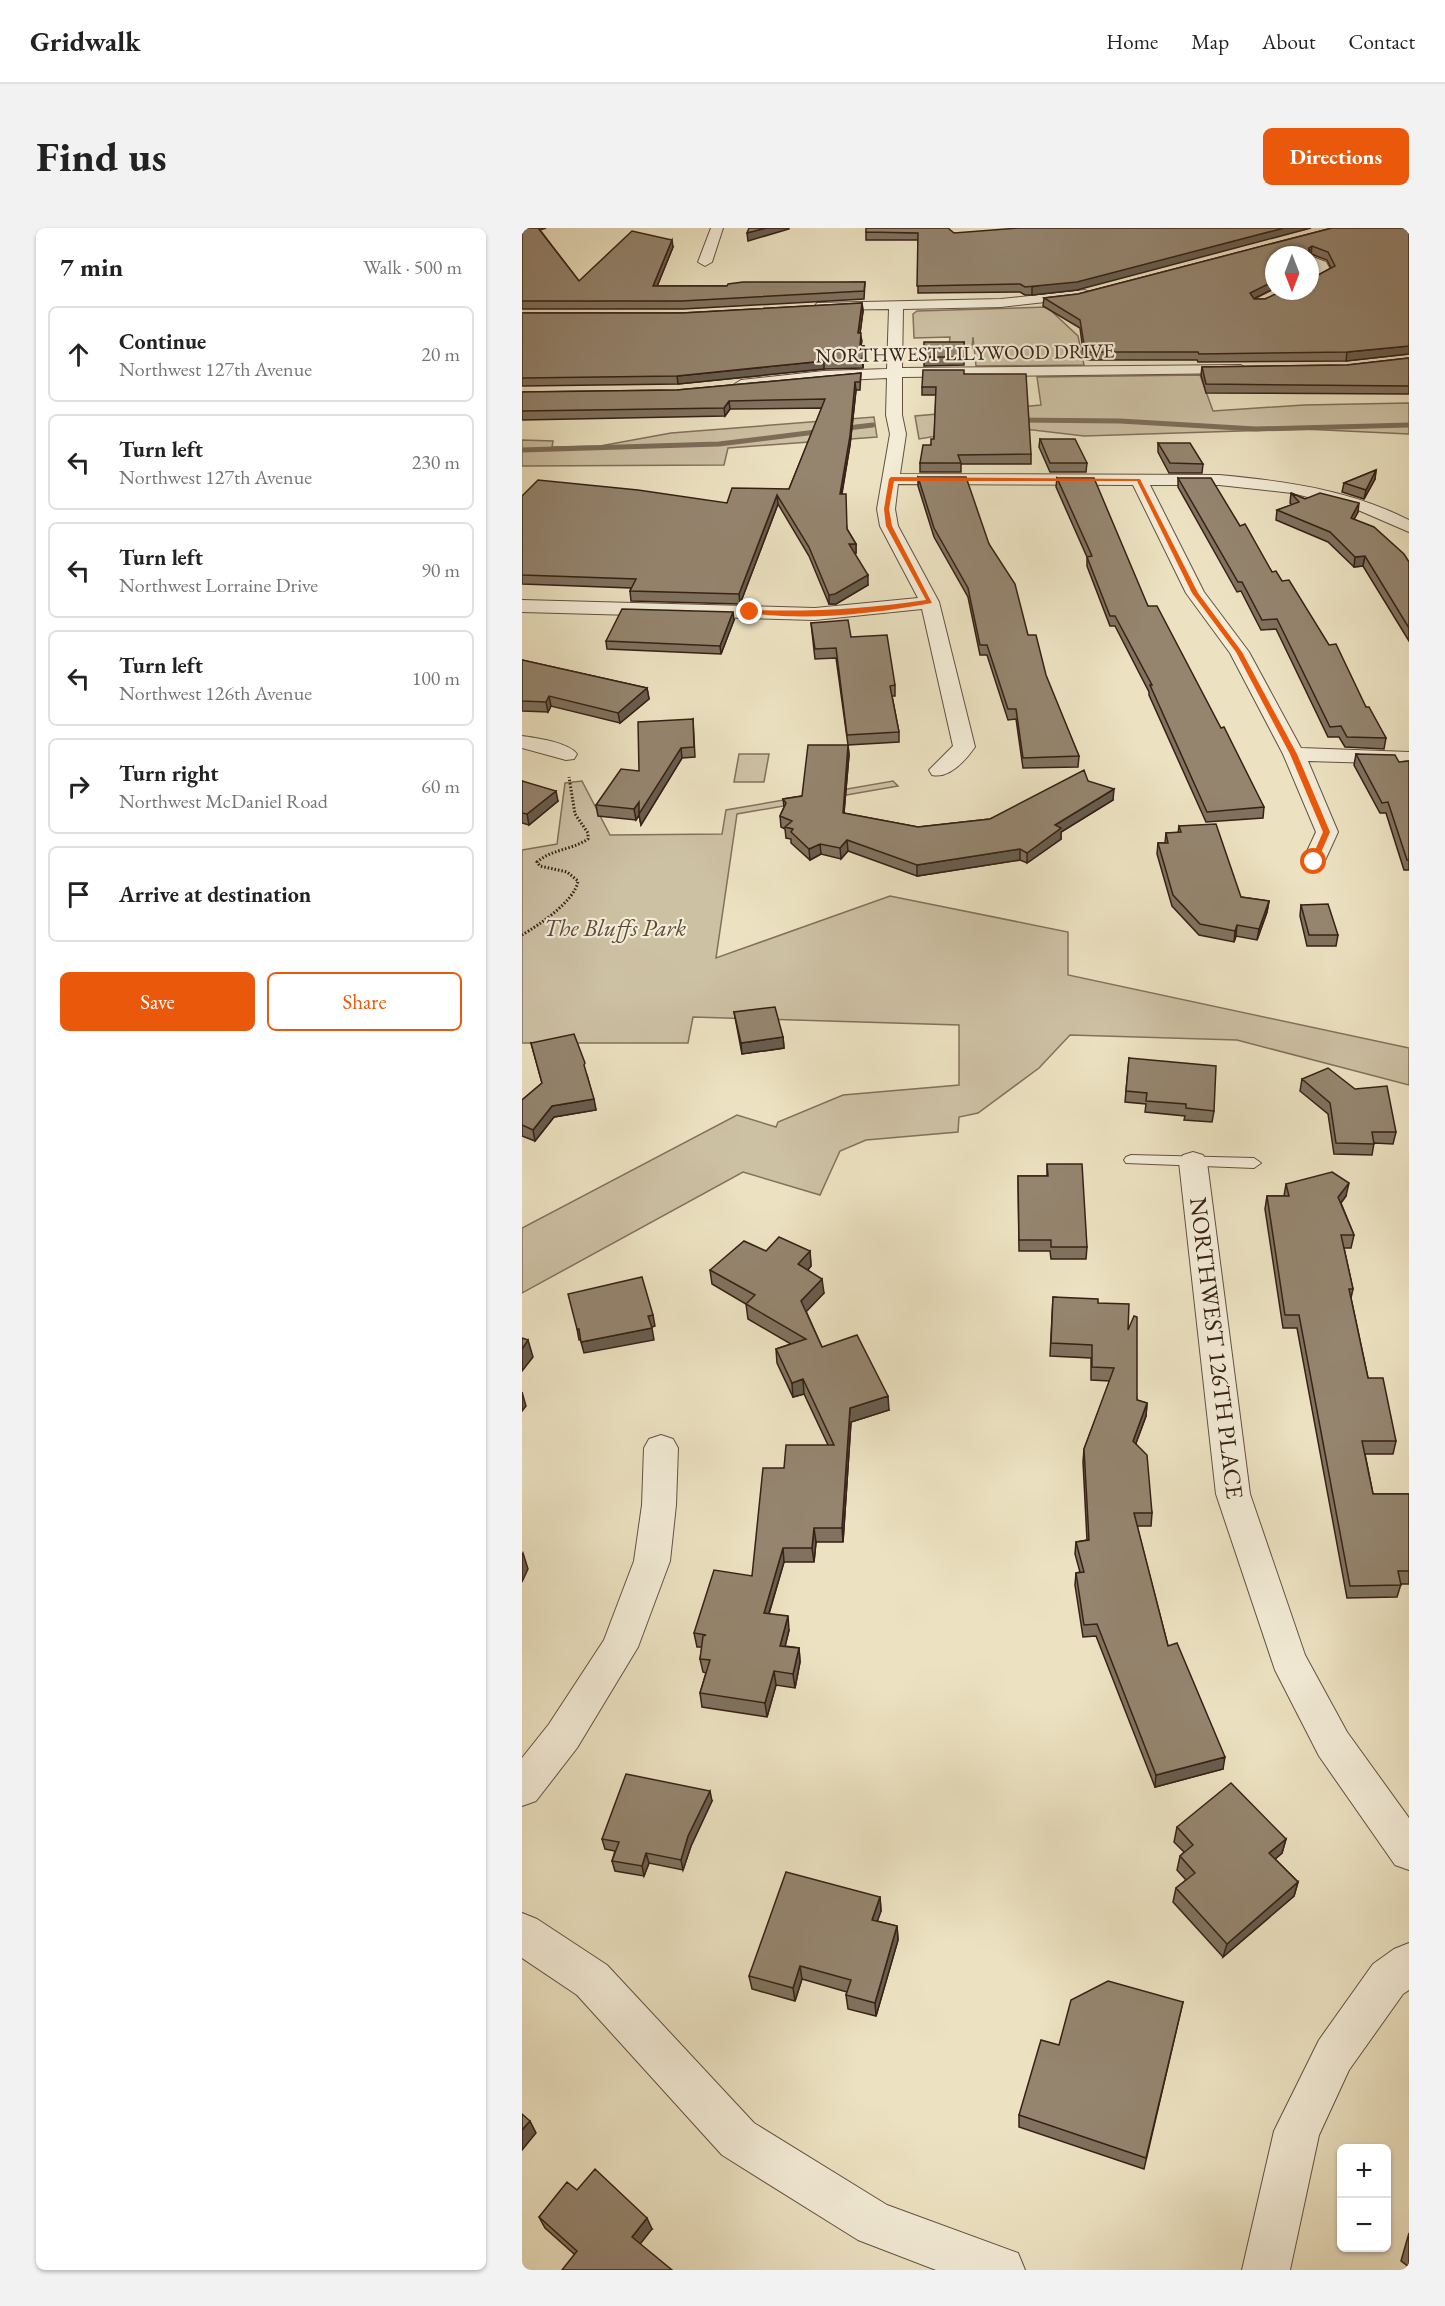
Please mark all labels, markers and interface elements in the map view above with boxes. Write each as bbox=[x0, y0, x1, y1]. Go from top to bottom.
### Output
text: Gridwalk bbox=[30, 23, 141, 59]
text: Home bbox=[1106, 28, 1158, 55]
text: Map bbox=[1191, 28, 1229, 55]
text: About bbox=[1262, 28, 1315, 55]
text: Contact bbox=[1348, 28, 1415, 55]
button: Directions bbox=[1263, 128, 1409, 185]
text: Find us bbox=[36, 129, 167, 184]
north arrow bbox=[1265, 246, 1319, 300]
text: 7 min bbox=[60, 250, 123, 284]
text: Walk · 500 m bbox=[363, 254, 462, 280]
text: Continue bbox=[119, 327, 206, 356]
street label: NORTHWEST LILYWOOD DRIVE bbox=[815, 337, 1115, 369]
icon: ahead bbox=[62, 338, 95, 371]
text: 20 m bbox=[421, 341, 460, 367]
text: Northwest 127th Avenue bbox=[119, 356, 312, 382]
text: Turn left bbox=[119, 435, 203, 464]
icon: left bbox=[62, 446, 95, 479]
text: 230 m bbox=[412, 449, 460, 475]
text: Northwest 127th Avenue bbox=[119, 464, 312, 490]
text: Turn left bbox=[119, 543, 203, 572]
icon: left bbox=[62, 554, 95, 587]
text: 90 m bbox=[421, 557, 460, 583]
text: Northwest Lorraine Drive bbox=[119, 572, 318, 598]
route end bbox=[736, 598, 762, 624]
text: Turn left bbox=[119, 651, 203, 680]
icon: left bbox=[62, 662, 95, 695]
text: 100 m bbox=[412, 665, 460, 691]
text: Northwest 126th Avenue bbox=[119, 680, 312, 706]
text: Turn right bbox=[119, 759, 218, 788]
icon: right bbox=[62, 770, 95, 803]
text: 60 m bbox=[421, 773, 460, 799]
text: Northwest McDaniel Road bbox=[119, 788, 328, 814]
route start bbox=[1300, 848, 1326, 874]
icon: arrive bbox=[62, 878, 95, 911]
text: Arrive at destination bbox=[119, 880, 311, 909]
park label: The Bluffs Park bbox=[544, 912, 686, 943]
button: Save bbox=[60, 972, 255, 1031]
button: Share bbox=[267, 972, 462, 1031]
street label: NORTHWEST 126TH PLACE bbox=[1183, 1195, 1251, 1501]
map controls bbox=[1337, 2144, 1391, 2252]
button: + bbox=[1337, 2144, 1391, 2198]
button: − bbox=[1337, 2198, 1391, 2252]

